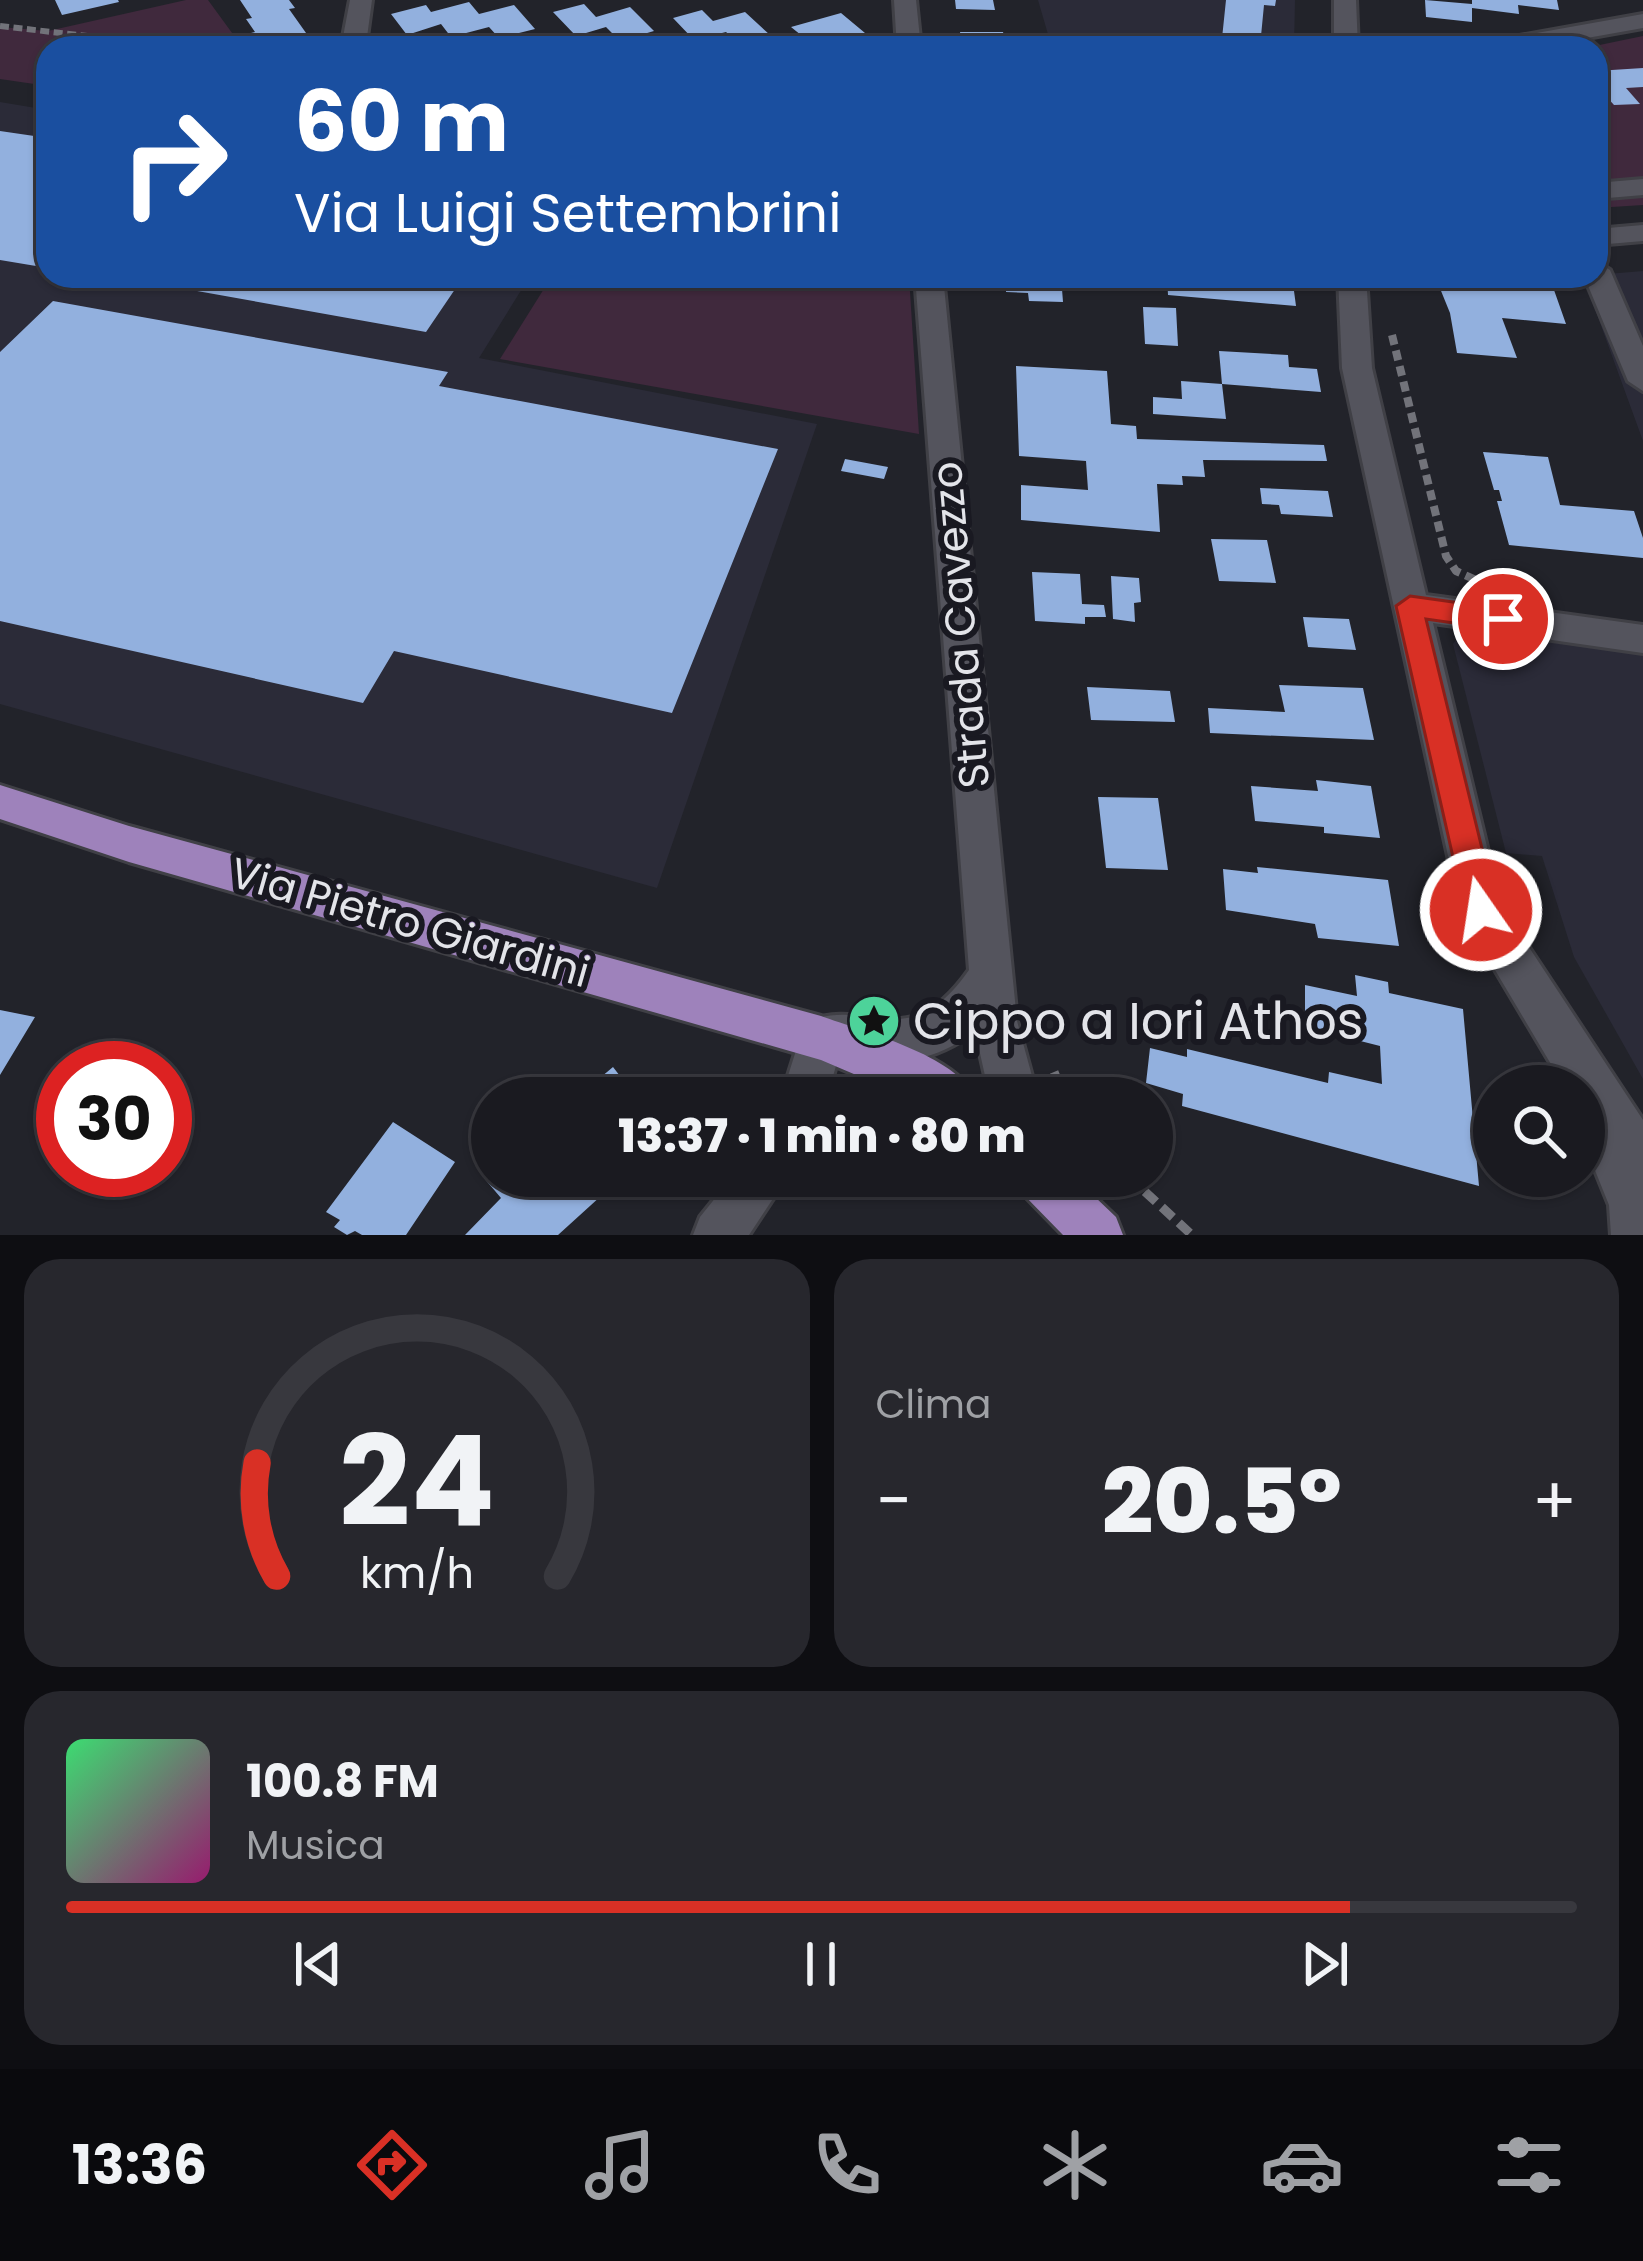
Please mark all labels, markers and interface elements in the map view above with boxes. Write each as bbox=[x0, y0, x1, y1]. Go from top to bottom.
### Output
text: 60 m bbox=[294, 63, 509, 180]
icon: right bbox=[96, 84, 252, 240]
text: Via Luigi Settembrini bbox=[294, 175, 841, 251]
street label: Strada Cavezzo bbox=[917, 459, 1004, 791]
pin bbox=[1452, 568, 1554, 670]
icon: arrive bbox=[1470, 586, 1536, 652]
street label: Via Pietro Giardini bbox=[223, 843, 596, 1002]
position arrow bbox=[1418, 847, 1544, 973]
place label: Cippo a Iori Athos bbox=[913, 985, 1363, 1057]
place icon: Cippo a Iori Athos bbox=[846, 993, 902, 1049]
speed limit sign: 30 bbox=[36, 1041, 192, 1197]
map controls bbox=[1473, 1065, 1605, 1197]
button: search bbox=[1473, 1065, 1605, 1197]
text: 13:37 · 1 min · 80 m bbox=[618, 1105, 1026, 1168]
text: Clima bbox=[876, 1377, 991, 1432]
text: 24 bbox=[339, 1394, 495, 1569]
text: 20.5° bbox=[1102, 1438, 1342, 1565]
text: − bbox=[876, 1455, 912, 1547]
text: + bbox=[1532, 1455, 1577, 1547]
text: km/h bbox=[360, 1543, 474, 1603]
text: 100.8 FM bbox=[246, 1750, 439, 1813]
text: Musica bbox=[246, 1818, 385, 1873]
icon: previous bbox=[285, 1931, 351, 1997]
icon: pause bbox=[788, 1931, 854, 1997]
icon: next bbox=[1292, 1931, 1358, 1997]
icon: directions bbox=[350, 2123, 434, 2207]
icon: music bbox=[578, 2123, 662, 2207]
icon: phone bbox=[805, 2123, 889, 2207]
icon: climate bbox=[1033, 2123, 1117, 2207]
icon: car bbox=[1260, 2123, 1344, 2207]
icon: filters bbox=[1487, 2123, 1571, 2207]
text: 13:36 bbox=[72, 2127, 207, 2203]

